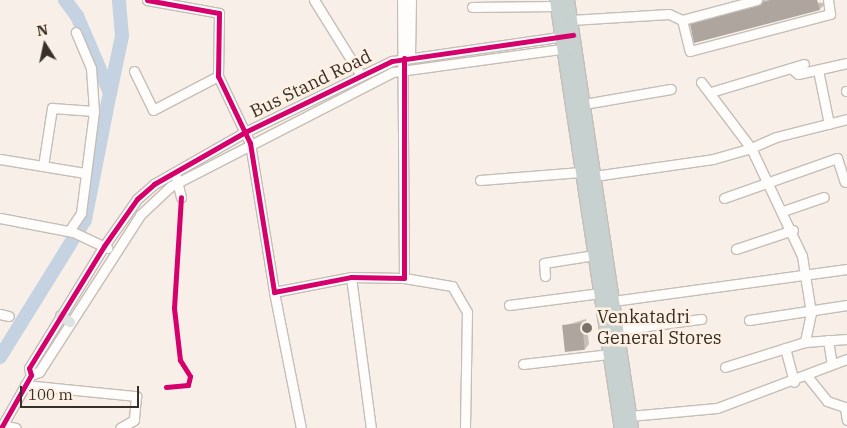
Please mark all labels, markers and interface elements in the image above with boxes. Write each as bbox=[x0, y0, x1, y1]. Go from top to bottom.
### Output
north arrow bbox=[20, 20, 70, 70]
text: N bbox=[35, 20, 49, 40]
street label: Bus Stand Road bbox=[247, 45, 375, 123]
place label: Venkatadri General Stores bbox=[597, 307, 722, 350]
marker: Venkatadri General Stores bbox=[581, 322, 593, 334]
scale bar bbox=[22, 376, 141, 408]
text: 100 m bbox=[28, 385, 73, 404]

